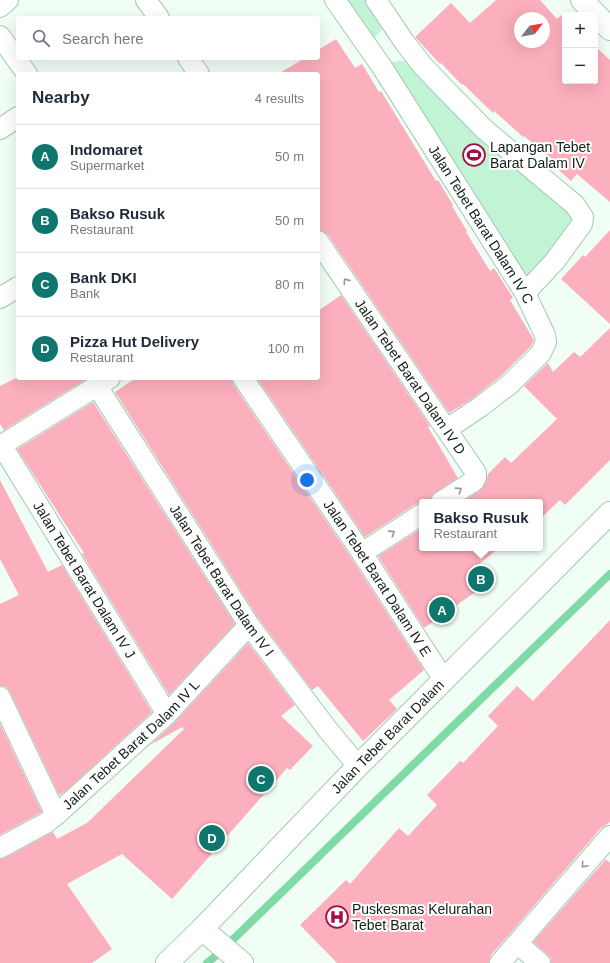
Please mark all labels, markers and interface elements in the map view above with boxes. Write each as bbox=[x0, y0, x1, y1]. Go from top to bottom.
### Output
north arrow bbox=[514, 12, 550, 48]
map controls bbox=[562, 12, 598, 84]
button: + bbox=[562, 12, 598, 48]
search box bbox=[16, 16, 320, 60]
icon: search bbox=[30, 27, 52, 49]
text: Search here bbox=[62, 30, 144, 47]
button: − bbox=[562, 48, 598, 84]
text: Nearby bbox=[32, 88, 90, 107]
text: 4 results bbox=[255, 91, 304, 106]
place label: Lapangan Tebet Barat Dalam IV bbox=[490, 139, 590, 171]
text: Indomaret bbox=[70, 141, 143, 158]
street label: Jalan Tebet Barat Dalam IV C bbox=[425, 142, 537, 306]
sports icon: Lapangan Tebet Barat Dalam IV bbox=[461, 142, 487, 168]
text: A bbox=[40, 149, 50, 164]
text: 50 m bbox=[275, 149, 304, 164]
text: Supermarket bbox=[70, 158, 144, 173]
text: Bakso Rusuk bbox=[70, 205, 165, 222]
text: B bbox=[40, 213, 50, 228]
text: 50 m bbox=[275, 213, 304, 228]
text: Restaurant bbox=[70, 222, 134, 237]
text: Bank DKI bbox=[70, 269, 137, 286]
text: C bbox=[40, 277, 50, 292]
text: 80 m bbox=[275, 277, 304, 292]
one-way arrow bbox=[343, 279, 350, 286]
text: Bank bbox=[70, 286, 100, 301]
street label: Jalan Tebet Barat Dalam IV D bbox=[352, 296, 469, 457]
text: Pizza Hut Delivery bbox=[70, 333, 199, 350]
text: D bbox=[40, 341, 50, 356]
text: 100 m bbox=[268, 341, 304, 356]
text: Restaurant bbox=[70, 350, 134, 365]
your location bbox=[297, 470, 317, 490]
one-way arrow bbox=[455, 487, 462, 495]
street label: Jalan Tebet Barat Dalam IV E bbox=[320, 497, 434, 659]
street label: Jalan Tebet Barat Dalam IV J bbox=[30, 498, 139, 661]
popup bbox=[419, 499, 543, 551]
street label: Jalan Tebet Barat Dalam IV I bbox=[166, 501, 278, 659]
text: Bakso Rusuk bbox=[433, 509, 529, 526]
text: Restaurant bbox=[433, 526, 497, 541]
one-way arrow bbox=[388, 531, 395, 538]
pin: B bbox=[468, 564, 494, 594]
pin: A bbox=[429, 595, 455, 625]
street label: Jalan Tebet Barat Dalam IV L bbox=[59, 676, 203, 813]
street label: Jalan Tebet Barat Dalam bbox=[328, 677, 447, 797]
pin: C bbox=[248, 764, 274, 794]
pin: D bbox=[199, 823, 225, 853]
one-way arrow bbox=[582, 860, 589, 868]
place label: Puskesmas Kelurahan Tebet Barat bbox=[352, 901, 492, 933]
hospital icon: Puskesmas Kelurahan Tebet Barat bbox=[324, 904, 350, 930]

